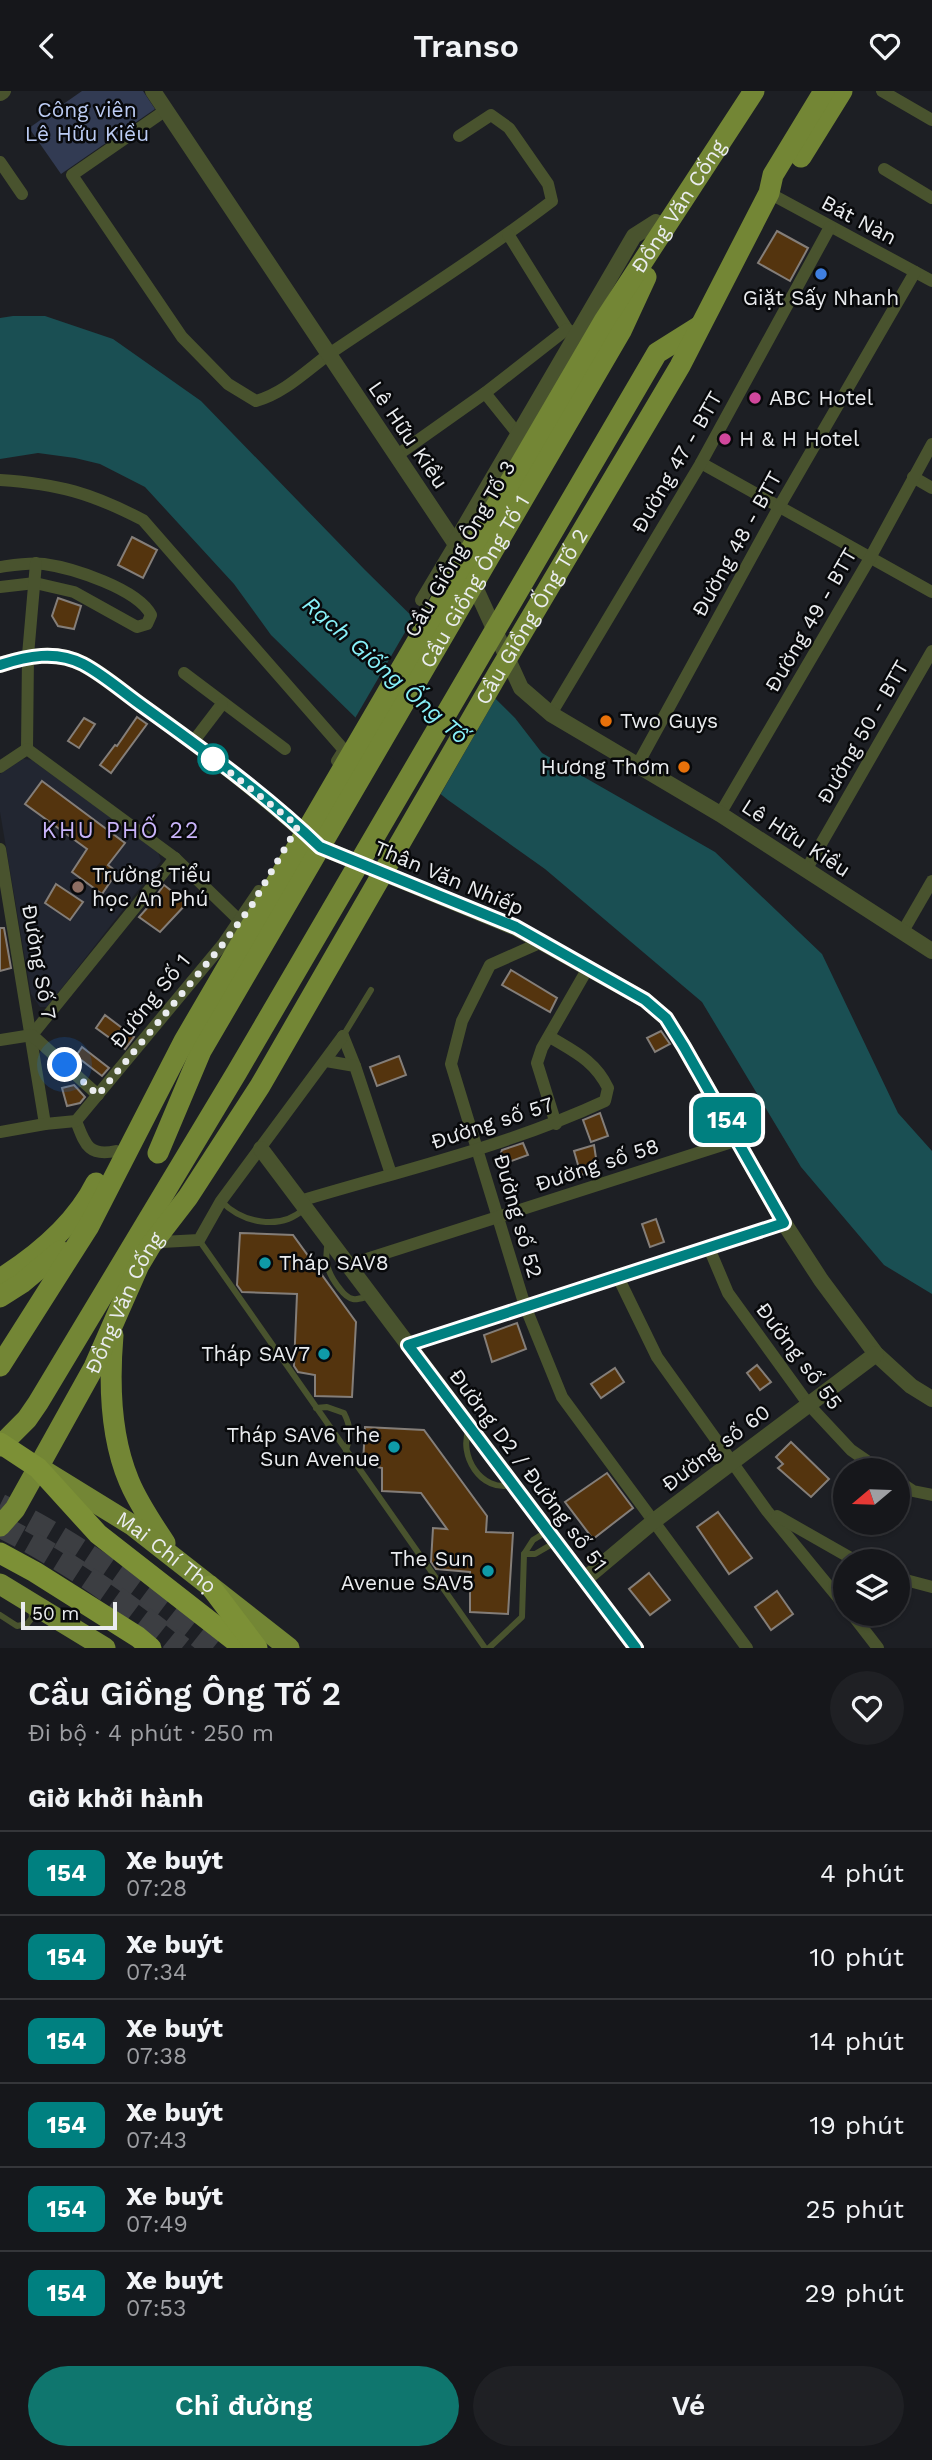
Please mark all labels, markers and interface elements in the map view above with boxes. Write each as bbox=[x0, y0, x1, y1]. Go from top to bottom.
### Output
icon: back bbox=[28, 27, 66, 65]
text: Transo bbox=[413, 27, 519, 65]
icon: heart bbox=[866, 27, 904, 65]
park label: Công viên Lê Hữu Kiều bbox=[25, 97, 149, 146]
street label: Đồng Văn Cống bbox=[626, 134, 731, 278]
street label: Bát Nàn bbox=[817, 189, 901, 250]
marker: Giặt Sấy Nhanh bbox=[813, 266, 829, 282]
place label: Giặt Sấy Nhanh bbox=[743, 285, 899, 310]
street label: Lê Hữu Kiều bbox=[363, 376, 454, 493]
place label: ABC Hotel bbox=[769, 385, 874, 410]
street label: Đường 47 - BTT bbox=[626, 386, 727, 537]
marker: ABC Hotel bbox=[747, 390, 763, 406]
place label: H & H Hotel bbox=[739, 426, 860, 451]
marker: H & H Hotel bbox=[717, 431, 733, 447]
street label: Cầu Giồng Ông Tố 3 bbox=[399, 456, 520, 642]
street label: Đường 48 - BTT bbox=[686, 467, 787, 621]
street label: Cầu Giồng Ông Tố 1 bbox=[414, 491, 534, 672]
street label: Cầu Giồng Ống Tố 2 bbox=[470, 524, 593, 709]
street label: Đường 49 - BTT bbox=[759, 543, 862, 696]
water label: Rạch Giống Ống Tố bbox=[297, 589, 478, 751]
street label: Đường 50 - BTT bbox=[811, 655, 914, 808]
place label: Two Guys bbox=[620, 708, 718, 733]
marker: Two Guys bbox=[598, 713, 614, 729]
unlabelled marker bbox=[198, 744, 228, 774]
place label: Hương Thơm bbox=[541, 754, 670, 779]
marker: Hương Thơm bbox=[676, 759, 692, 775]
street label: Lê Hữu Kiều bbox=[737, 793, 855, 882]
district label: KHU PHỐ 22 bbox=[42, 814, 200, 844]
street label: Thân Văn Nhiếp bbox=[371, 835, 528, 920]
place label: Trường Tiểu học An Phú bbox=[92, 862, 211, 911]
marker: Trường Tiểu học An Phú bbox=[70, 879, 86, 895]
street label: Đường Số 7 bbox=[17, 902, 62, 1022]
street label: Đường Số 1 bbox=[104, 949, 195, 1053]
your location bbox=[47, 1047, 82, 1082]
street label: Đường số 57 bbox=[427, 1091, 556, 1154]
line badge: 154 bbox=[687, 1097, 767, 1143]
text: 154 bbox=[707, 1106, 747, 1134]
street label: Đường số 58 bbox=[532, 1133, 662, 1196]
street label: Đường số 52 bbox=[489, 1151, 548, 1281]
street label: Đồng Văn Cống bbox=[80, 1226, 169, 1378]
place label: Tháp SAV8 bbox=[279, 1250, 389, 1275]
marker: Tháp SAV8 bbox=[257, 1255, 273, 1271]
street label: Đường số 55 bbox=[751, 1297, 848, 1414]
place label: Tháp SAV7 bbox=[201, 1341, 310, 1366]
marker: Tháp SAV7 bbox=[316, 1346, 332, 1362]
street label: Đường D2 / Đường số 51 bbox=[444, 1364, 613, 1576]
street label: Đường số 60 bbox=[657, 1399, 775, 1496]
place label: Tháp SAV6 The Sun Avenue bbox=[227, 1422, 380, 1471]
marker: Tháp SAV6 The Sun Avenue bbox=[386, 1439, 402, 1455]
north arrow bbox=[833, 1458, 910, 1535]
map controls bbox=[833, 1458, 910, 1626]
street label: Mai Chí Thọ bbox=[112, 1506, 222, 1599]
place label: The Sun Avenue SAV5 bbox=[341, 1546, 474, 1595]
button: layers bbox=[833, 1549, 910, 1626]
marker: The Sun Avenue SAV5 bbox=[480, 1563, 496, 1579]
scale bar bbox=[21, 1599, 117, 1631]
text: 50 m bbox=[32, 1602, 79, 1625]
button: heart bbox=[830, 1671, 904, 1745]
text: Cầu Giồng Ông Tố 2 bbox=[28, 1674, 341, 1713]
text: Đi bộ · 4 phút · 250 m bbox=[28, 1720, 274, 1747]
text: Giờ khởi hành bbox=[28, 1783, 204, 1813]
text: Xe buýt bbox=[126, 1845, 223, 1875]
text: 4 phút bbox=[820, 1858, 904, 1888]
text: 154 bbox=[47, 1859, 86, 1887]
text: 07:28 bbox=[126, 1875, 187, 1902]
text: Xe buýt bbox=[126, 1929, 223, 1959]
text: 10 phút bbox=[809, 1942, 904, 1972]
text: 154 bbox=[47, 1943, 86, 1971]
text: 07:34 bbox=[126, 1959, 187, 1986]
text: Xe buýt bbox=[126, 2013, 223, 2043]
text: 14 phút bbox=[810, 2026, 904, 2056]
text: 154 bbox=[47, 2027, 86, 2055]
text: 07:38 bbox=[126, 2043, 187, 2070]
text: Xe buýt bbox=[126, 2097, 223, 2127]
text: 19 phút bbox=[810, 2110, 904, 2140]
text: 154 bbox=[47, 2111, 86, 2139]
text: 07:43 bbox=[126, 2127, 187, 2154]
text: Xe buýt bbox=[126, 2181, 223, 2211]
text: 25 phút bbox=[806, 2194, 904, 2224]
text: 154 bbox=[47, 2195, 86, 2223]
text: 07:49 bbox=[126, 2211, 188, 2238]
text: Xe buýt bbox=[126, 2265, 223, 2295]
text: 29 phút bbox=[805, 2278, 904, 2308]
text: 154 bbox=[47, 2279, 86, 2307]
text: 07:53 bbox=[126, 2295, 186, 2322]
button: Chỉ đường bbox=[28, 2366, 459, 2446]
button: Vé bbox=[473, 2366, 904, 2446]

